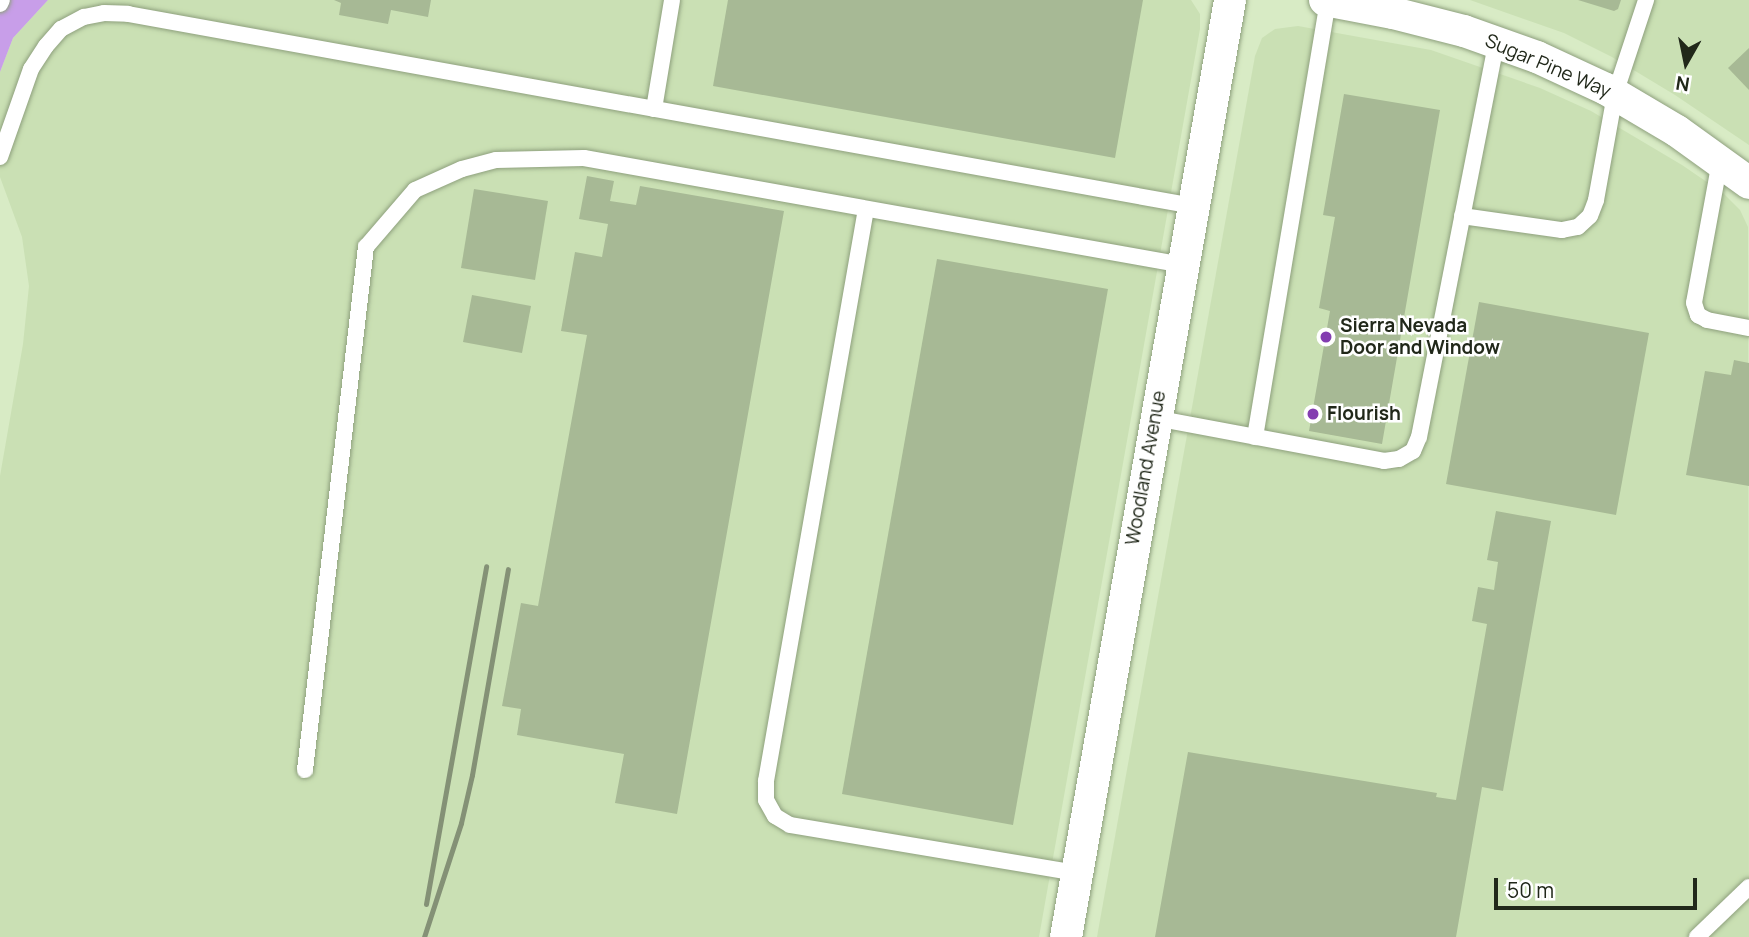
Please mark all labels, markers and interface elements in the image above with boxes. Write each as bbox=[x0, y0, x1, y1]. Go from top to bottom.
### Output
north arrow bbox=[1651, 28, 1721, 98]
street label: Sugar Pine Way bbox=[1482, 29, 1614, 103]
text: N bbox=[1674, 70, 1691, 98]
place label: Sierra Nevada Door and Window bbox=[1340, 315, 1500, 359]
marker: Sierra Nevada Door and Window bbox=[1318, 329, 1334, 345]
street label: Woodland Avenue bbox=[1121, 389, 1171, 547]
place label: Flourish bbox=[1327, 403, 1401, 425]
marker: Flourish bbox=[1305, 406, 1321, 422]
scale bar bbox=[1497, 864, 1700, 908]
text: 50 m bbox=[1507, 876, 1554, 904]

